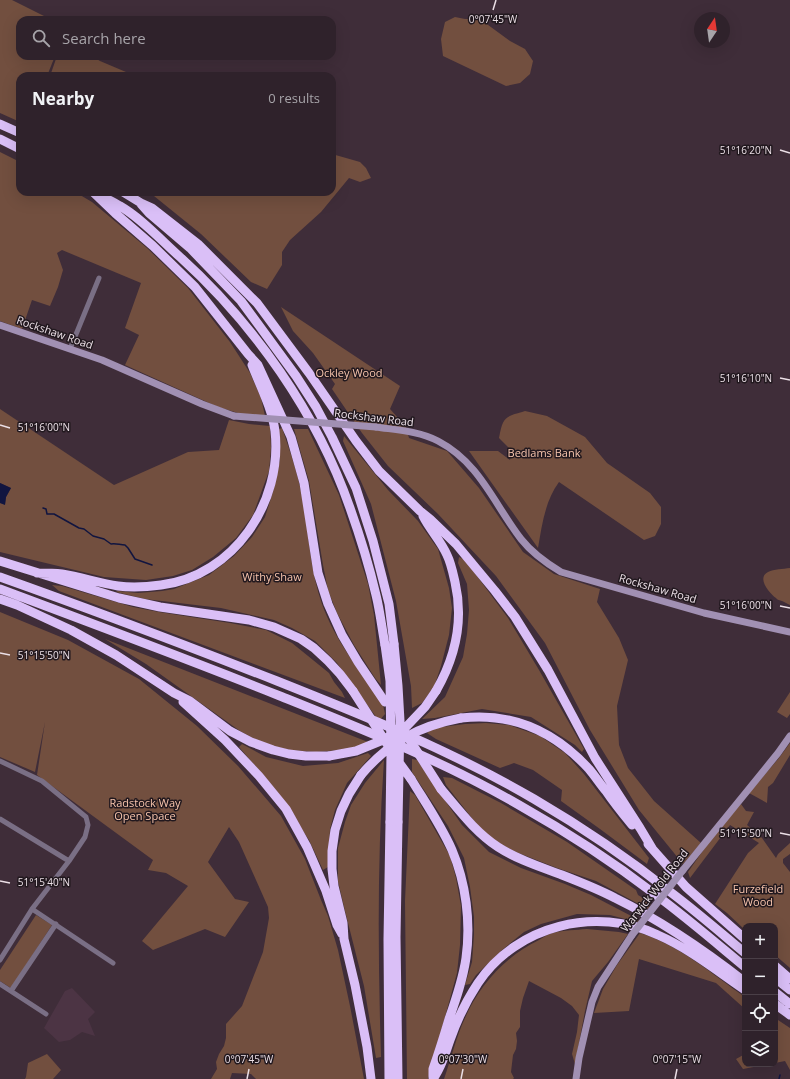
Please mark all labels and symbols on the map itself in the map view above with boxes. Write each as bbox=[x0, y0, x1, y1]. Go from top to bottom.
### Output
text: 0°07'45"W bbox=[469, 12, 518, 26]
north arrow bbox=[694, 12, 730, 48]
text: 51°16'20"N bbox=[720, 143, 772, 157]
street label: Rockshaw Road bbox=[15, 312, 95, 352]
park label: Ockley Wood bbox=[315, 365, 383, 380]
text: 51°16'10"N bbox=[720, 371, 772, 385]
street label: Rockshaw Road bbox=[333, 405, 415, 429]
text: 51°16'00"N bbox=[18, 420, 70, 434]
park label: Bedlams Bank bbox=[508, 445, 581, 460]
park label: Withy Shaw bbox=[242, 569, 302, 584]
street label: Rockshaw Road bbox=[617, 570, 699, 606]
text: 51°16'00"N bbox=[720, 598, 772, 612]
text: 51°15'50"N bbox=[18, 648, 70, 662]
park label: Radstock Way Open Space bbox=[109, 795, 181, 823]
text: 51°15'50"N bbox=[720, 826, 772, 840]
street label: Warwick Wold Road bbox=[617, 845, 691, 935]
text: 51°15'40"N bbox=[18, 875, 70, 889]
park label: Furzefield Wood bbox=[733, 881, 783, 909]
text: 0°07'45"W bbox=[225, 1052, 274, 1066]
text: 0°07'30"W bbox=[439, 1052, 488, 1066]
text: 0°07'15"W bbox=[653, 1052, 702, 1066]

